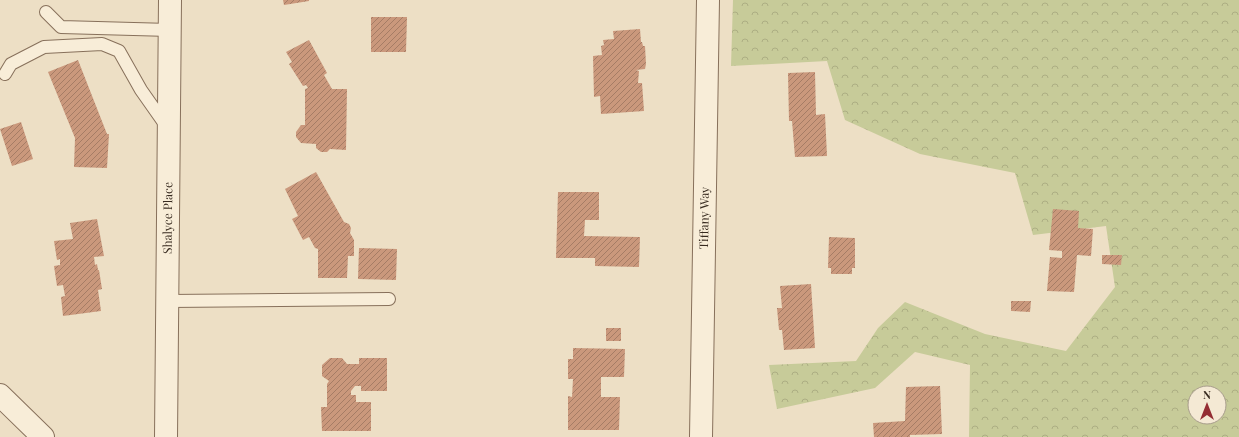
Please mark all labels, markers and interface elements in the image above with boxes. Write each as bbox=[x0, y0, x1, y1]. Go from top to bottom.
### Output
street label: Shalyce Place bbox=[159, 182, 175, 254]
street label: Tiffany Way bbox=[695, 187, 712, 249]
north arrow bbox=[1187, 385, 1227, 425]
text: N bbox=[1203, 387, 1211, 402]

